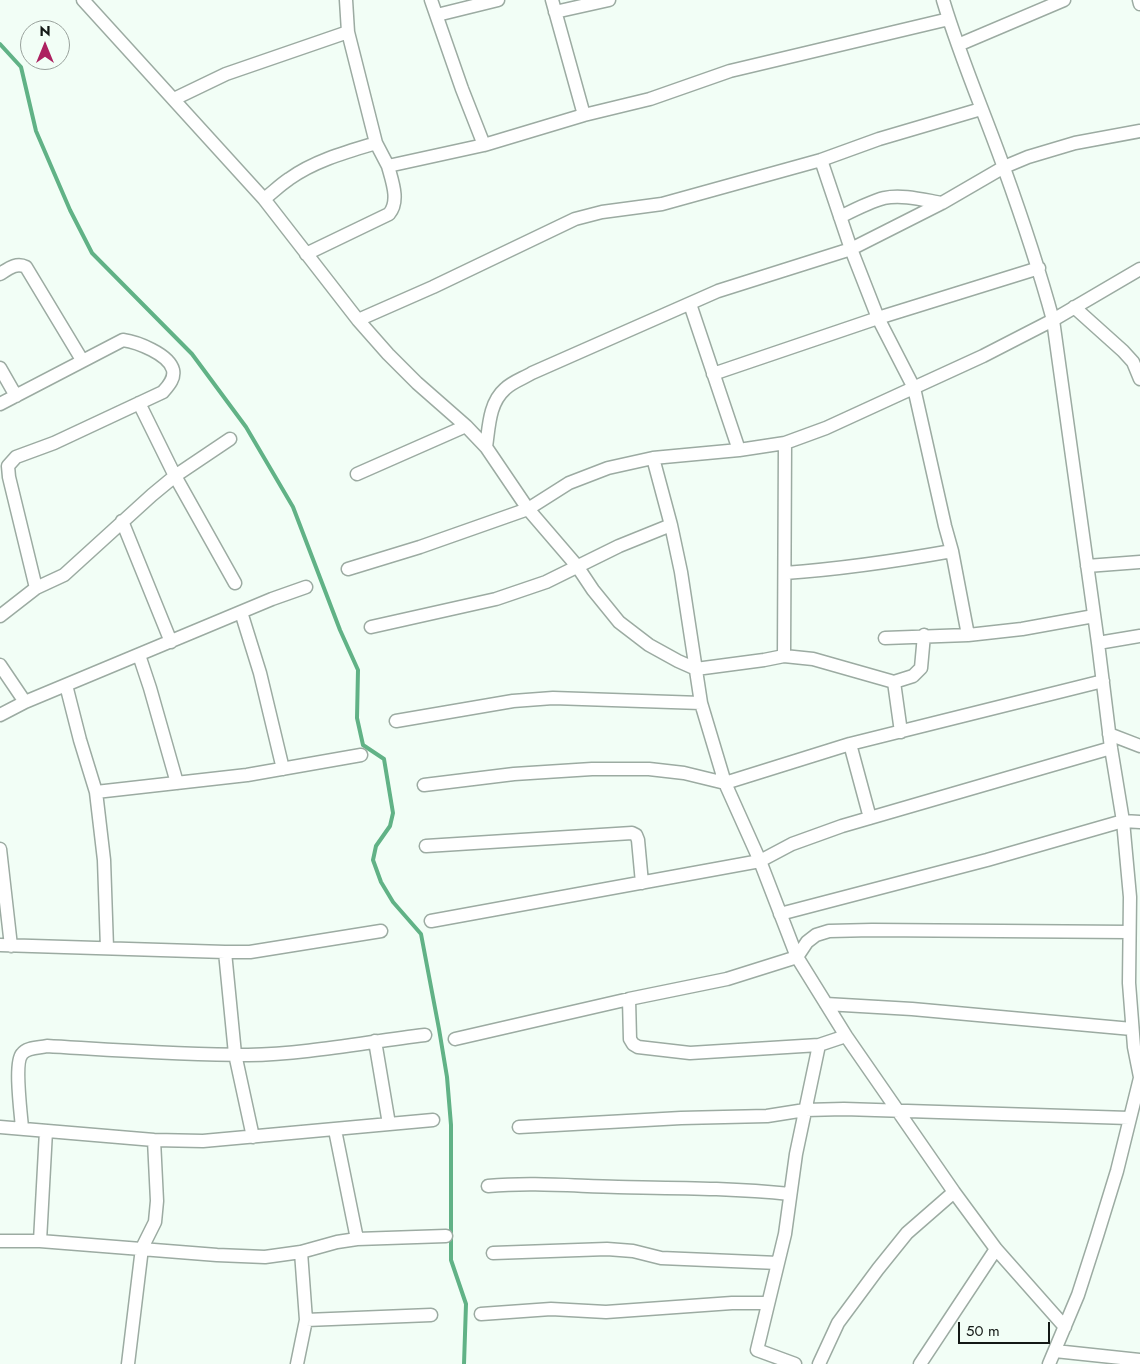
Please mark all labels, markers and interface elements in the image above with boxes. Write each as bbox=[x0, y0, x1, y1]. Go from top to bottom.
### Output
north arrow bbox=[20, 20, 70, 70]
text: N bbox=[39, 21, 51, 41]
scale bar bbox=[960, 1312, 1052, 1344]
text: 50 m bbox=[966, 1320, 1000, 1342]

